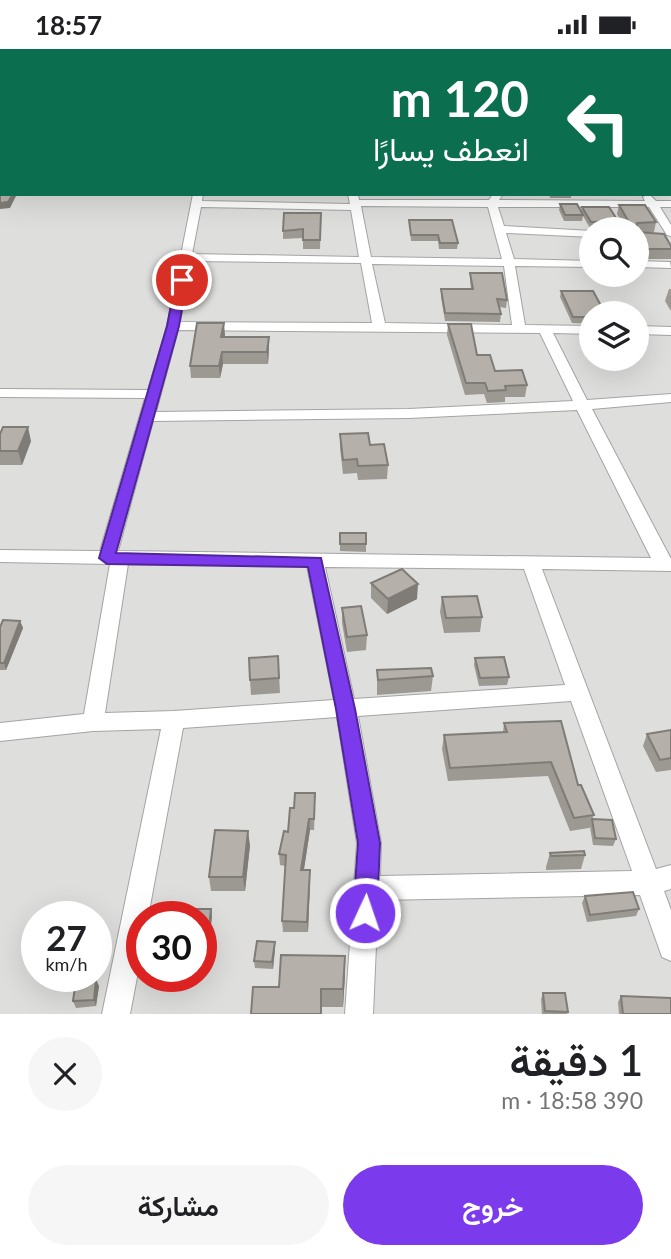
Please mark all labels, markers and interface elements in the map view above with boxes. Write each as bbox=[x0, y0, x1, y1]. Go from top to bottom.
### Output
text: 18:57 bbox=[35, 9, 102, 41]
text: 120 m bbox=[391, 69, 529, 127]
icon: left bbox=[553, 77, 644, 168]
text: انعطف يسارًا bbox=[373, 129, 529, 168]
map controls bbox=[579, 217, 649, 371]
button: search bbox=[579, 217, 649, 287]
pin bbox=[152, 250, 212, 310]
icon: arrive bbox=[163, 261, 201, 299]
button: layers bbox=[579, 301, 649, 371]
position arrow bbox=[328, 876, 402, 950]
speed limit sign: 30 bbox=[126, 901, 217, 992]
text: 27 bbox=[46, 916, 87, 958]
text: km/h bbox=[45, 953, 88, 975]
text: 1 دقيقة bbox=[510, 1035, 643, 1085]
button: close bbox=[28, 1037, 102, 1111]
text: 390 m · 18:58 bbox=[501, 1086, 643, 1114]
button: مشاركة bbox=[28, 1165, 329, 1245]
button: خروج bbox=[343, 1165, 643, 1245]

